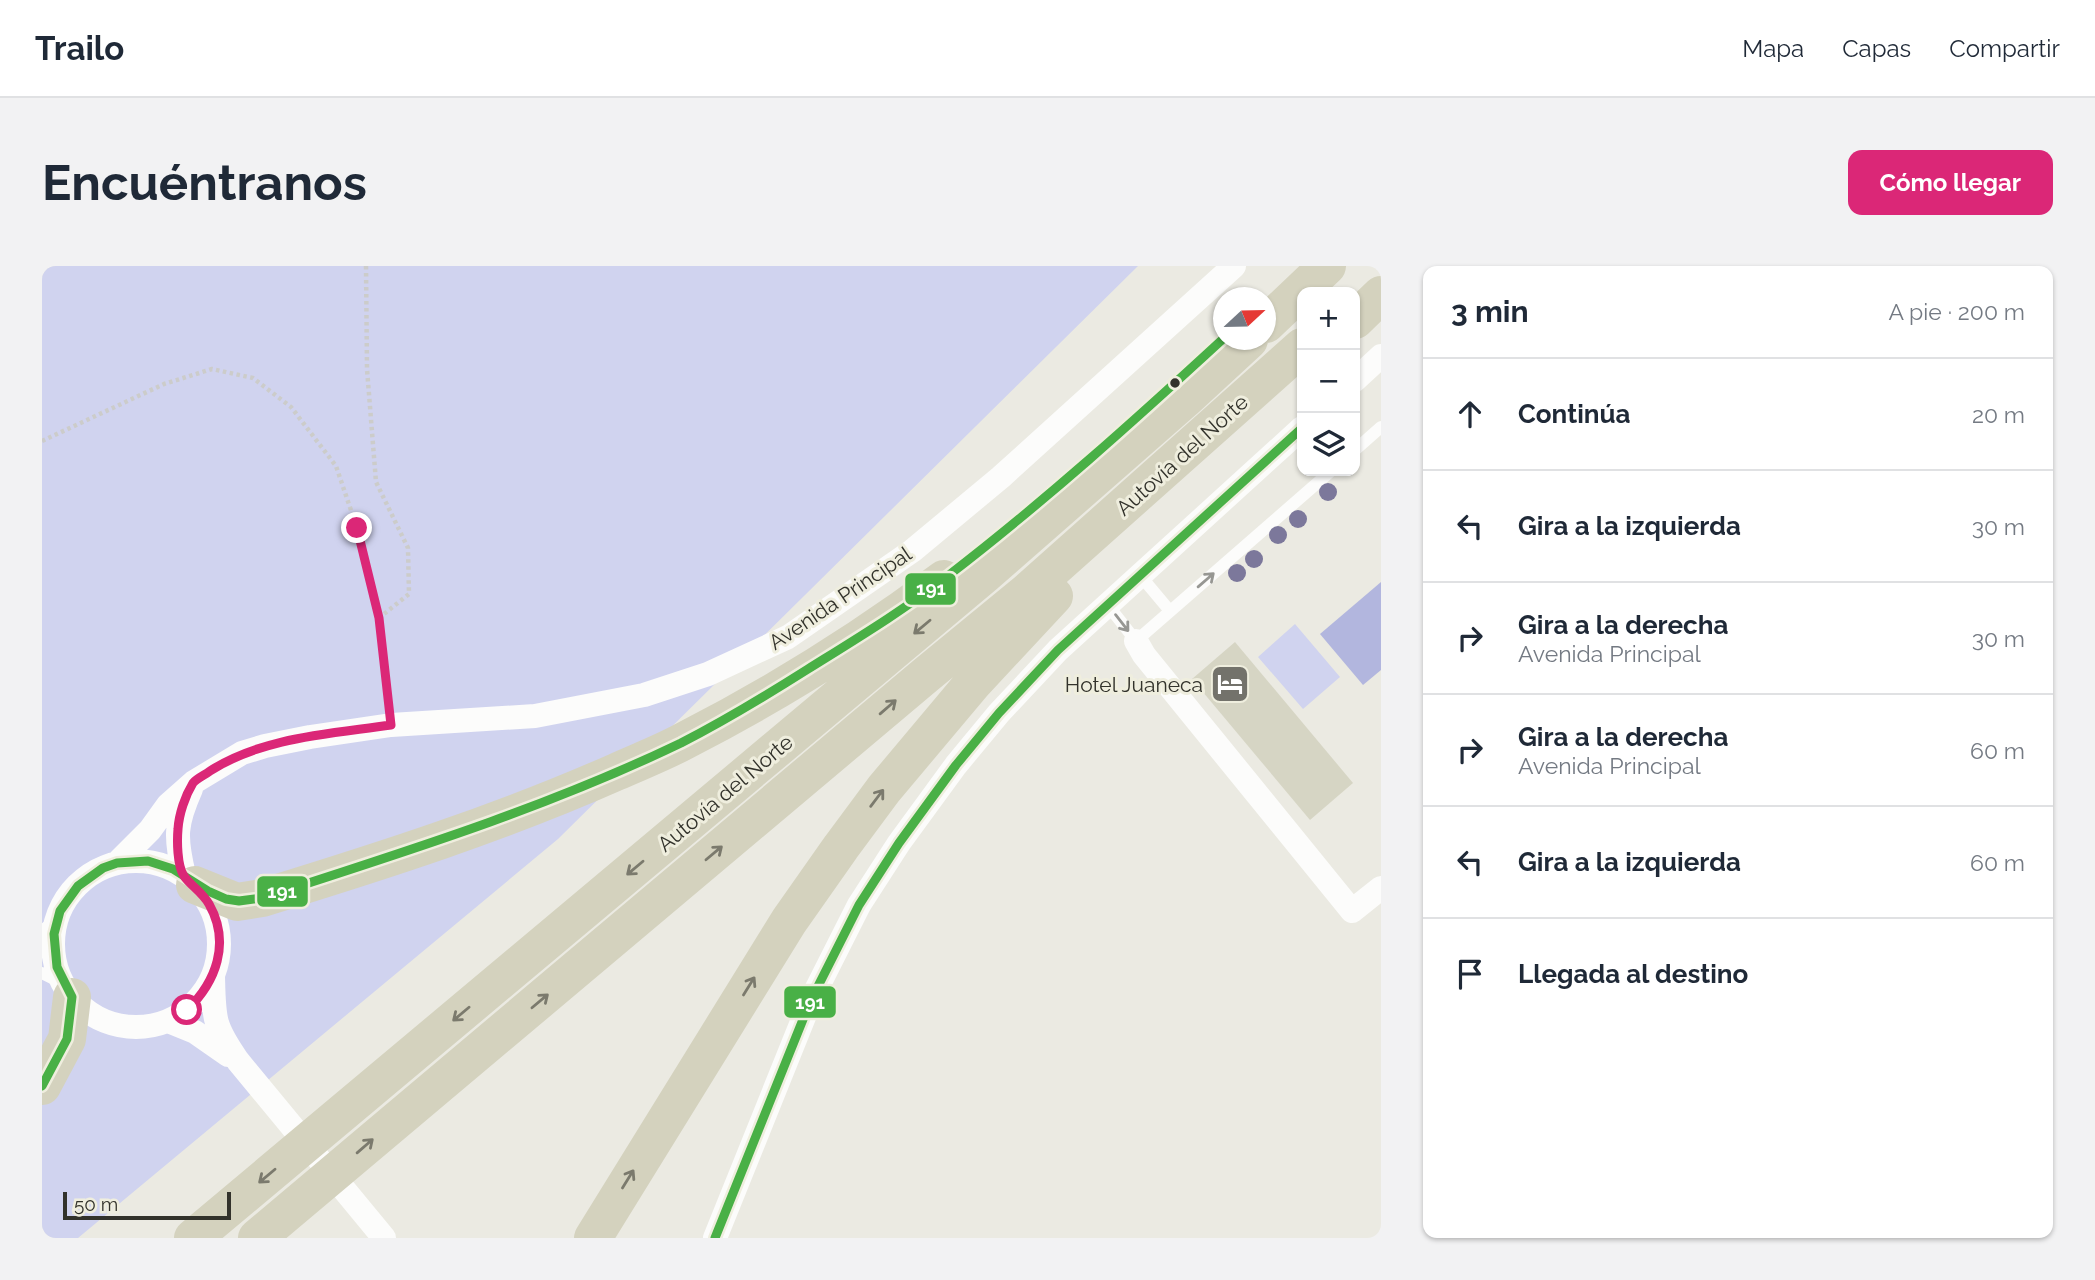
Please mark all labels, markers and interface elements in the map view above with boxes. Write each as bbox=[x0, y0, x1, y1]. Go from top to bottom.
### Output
text: Trailo bbox=[35, 29, 124, 68]
text: Mapa bbox=[1742, 34, 1804, 63]
text: Capas bbox=[1842, 34, 1911, 63]
text: Compartir bbox=[1949, 34, 2060, 63]
button: Cómo llegar bbox=[1848, 150, 2053, 215]
text: Encuéntranos bbox=[42, 154, 367, 211]
north arrow bbox=[1213, 287, 1276, 350]
map controls bbox=[1297, 287, 1360, 476]
button: + bbox=[1297, 287, 1360, 350]
text: 3 min bbox=[1451, 294, 1529, 329]
text: A pie · 200 m bbox=[1888, 298, 2025, 325]
button: − bbox=[1297, 350, 1360, 413]
unlabelled marker bbox=[1168, 376, 1182, 390]
street label: Autovía del Norte bbox=[1111, 389, 1253, 521]
icon: ahead bbox=[1451, 395, 1489, 433]
text: Continúa bbox=[1518, 399, 1630, 429]
text: 20 m bbox=[1972, 401, 2025, 428]
button: layers bbox=[1297, 413, 1360, 476]
icon: left bbox=[1451, 507, 1489, 545]
text: Gira a la izquierda bbox=[1518, 511, 1741, 541]
route end bbox=[341, 512, 372, 543]
text: 30 m bbox=[1972, 513, 2025, 540]
street label: Avenida Principal bbox=[764, 541, 916, 655]
line badge: 191 bbox=[904, 572, 957, 606]
one-way arrow bbox=[1197, 572, 1215, 588]
text: 191 bbox=[916, 577, 946, 599]
text: Gira a la derecha bbox=[1518, 610, 1728, 640]
one-way arrow bbox=[1114, 613, 1129, 631]
one-way arrow bbox=[913, 619, 931, 635]
icon: right bbox=[1451, 619, 1489, 657]
text: 30 m bbox=[1972, 625, 2025, 652]
text: Avenida Principal bbox=[1518, 640, 1701, 667]
hotel icon: Hotel Juaneca bbox=[1209, 663, 1251, 705]
place label: Hotel Juaneca bbox=[1065, 672, 1203, 697]
one-way arrow bbox=[879, 699, 897, 715]
text: Gira a la derecha bbox=[1518, 722, 1728, 752]
street label: Autovía del Norte bbox=[652, 729, 798, 857]
icon: right bbox=[1451, 731, 1489, 769]
text: 60 m bbox=[1970, 737, 2025, 764]
text: Avenida Principal bbox=[1518, 752, 1701, 779]
one-way arrow bbox=[869, 789, 884, 808]
icon: left bbox=[1451, 843, 1489, 881]
one-way arrow bbox=[704, 846, 722, 861]
text: Gira a la izquierda bbox=[1518, 847, 1741, 877]
text: 60 m bbox=[1970, 849, 2025, 876]
one-way arrow bbox=[626, 860, 644, 876]
line badge: 191 bbox=[256, 875, 309, 908]
text: 191 bbox=[267, 880, 297, 902]
icon: arrive bbox=[1451, 955, 1489, 993]
text: Llegada al destino bbox=[1518, 959, 1748, 989]
one-way arrow bbox=[742, 977, 756, 997]
line badge: 191 bbox=[783, 985, 837, 1019]
text: 191 bbox=[795, 991, 825, 1013]
one-way arrow bbox=[531, 993, 549, 1009]
route start bbox=[171, 994, 202, 1025]
one-way arrow bbox=[452, 1006, 470, 1022]
one-way arrow bbox=[356, 1138, 374, 1154]
one-way arrow bbox=[259, 1168, 277, 1184]
one-way arrow bbox=[622, 1170, 636, 1190]
scale bar bbox=[63, 1189, 231, 1221]
text: 50 m bbox=[74, 1193, 118, 1215]

